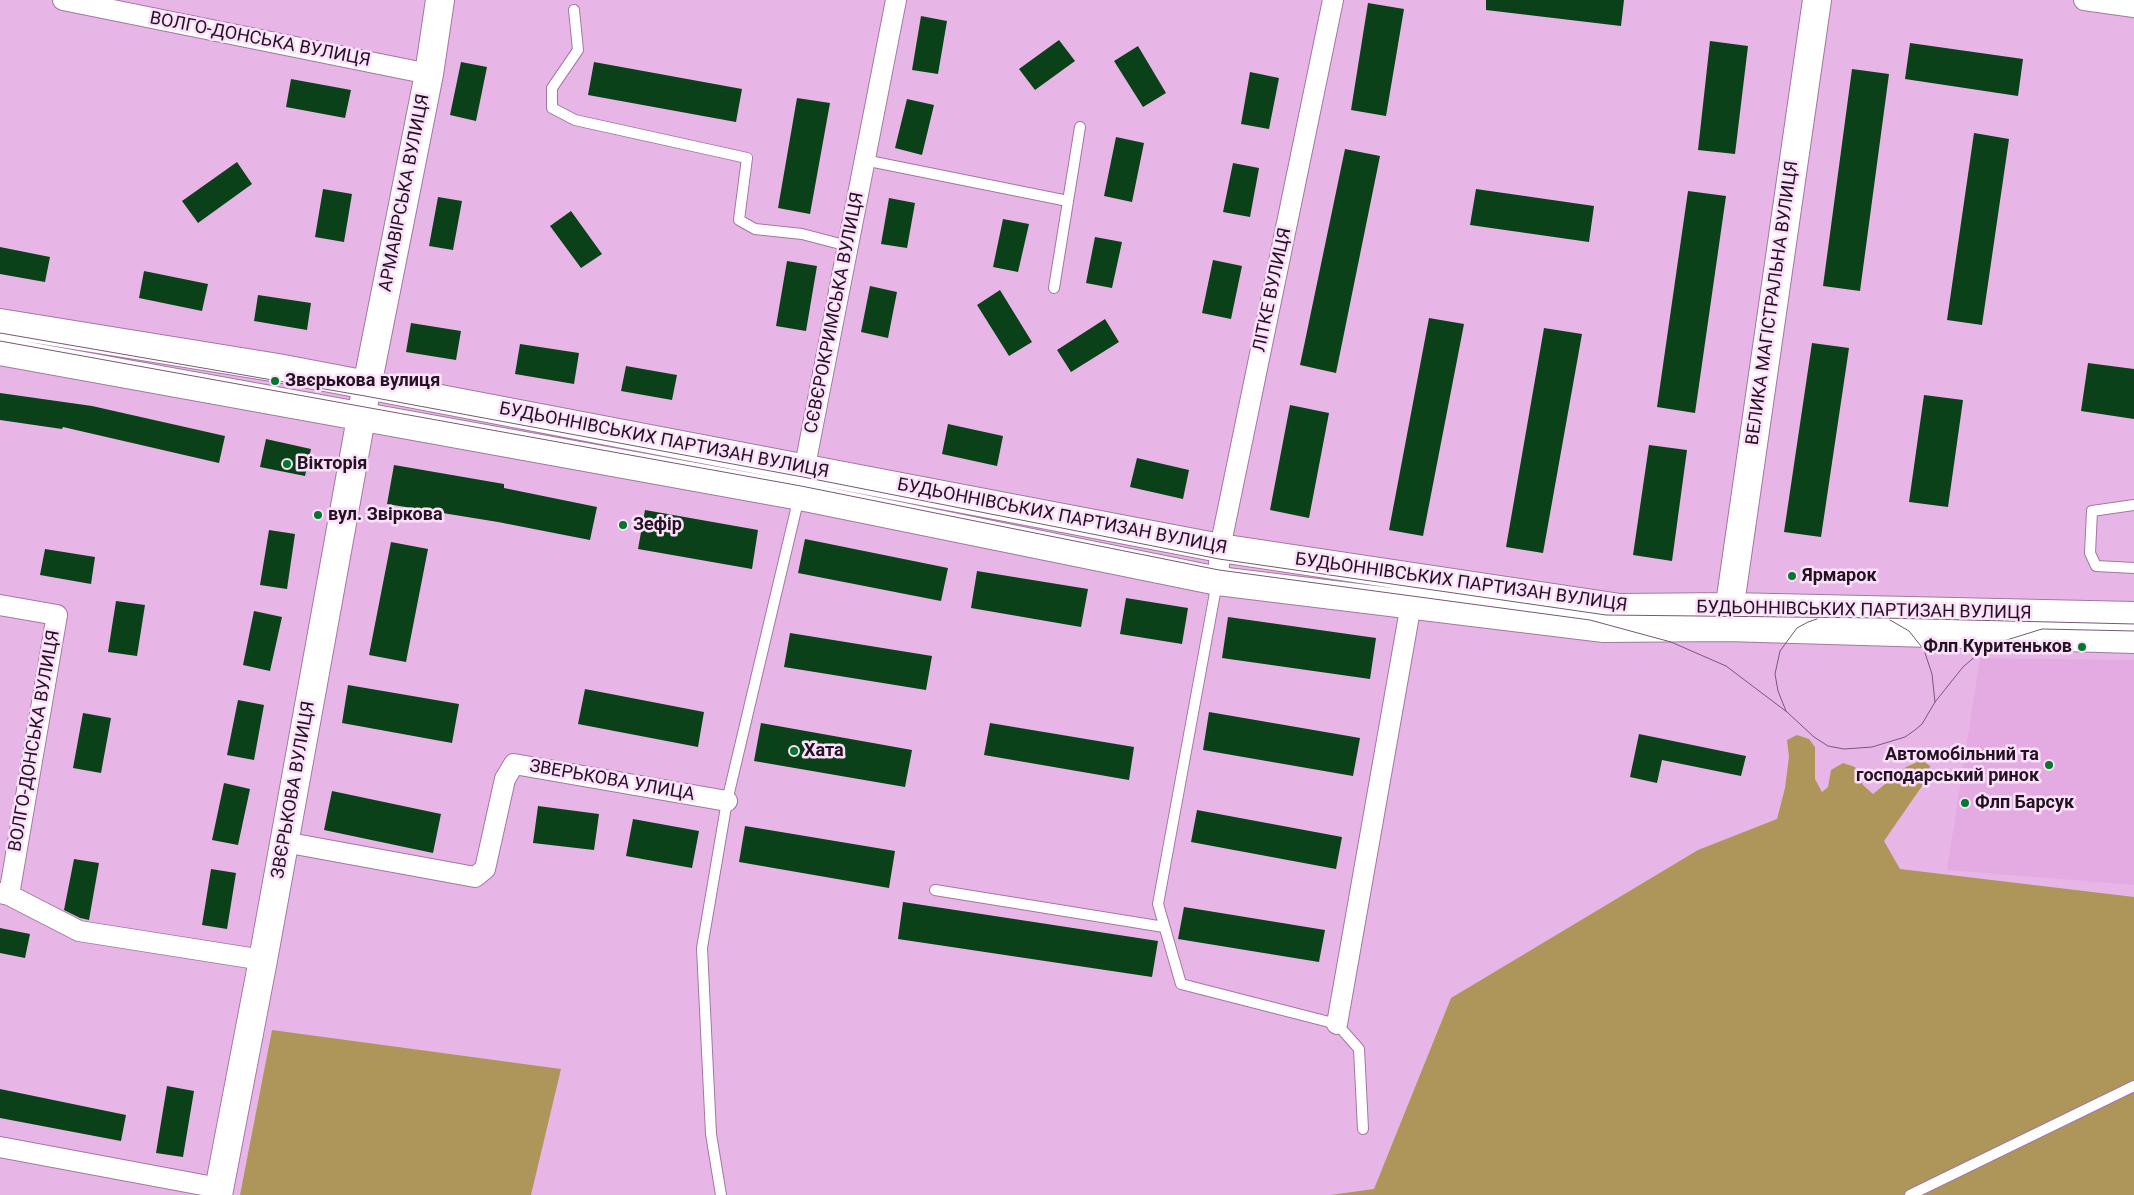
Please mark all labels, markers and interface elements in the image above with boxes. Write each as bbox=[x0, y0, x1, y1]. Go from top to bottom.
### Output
street label: ВОЛГО-ДОНСЬКА ВУЛИЦЯ bbox=[148, 8, 372, 72]
street label: АРМАВІРСЬКА ВУЛИЦЯ bbox=[375, 92, 435, 294]
street label: ВЕЛИКА МАГІСТРАЛЬНА ВУЛИЦЯ bbox=[1742, 159, 1804, 447]
street label: СЄВЄРОКРИМСЬКА ВУЛИЦЯ bbox=[801, 191, 869, 435]
street label: ЛІТКЕ ВУЛИЦЯ bbox=[1249, 226, 1297, 354]
place label: Звєрькова вулиця bbox=[285, 370, 440, 392]
marker: Звєрькова вулиця bbox=[269, 375, 281, 387]
street label: БУДЬОННІВСЬКИХ ПАРТИЗАН ВУЛИЦЯ bbox=[497, 398, 831, 484]
place label: Вікторія bbox=[297, 453, 367, 475]
marker: Вікторія bbox=[281, 458, 293, 470]
street label: БУДЬОННІВСЬКИХ ПАРТИЗАН ВУЛИЦЯ bbox=[895, 474, 1229, 560]
place label: вул. Звіркова bbox=[328, 504, 443, 526]
marker: вул. Звіркова bbox=[312, 509, 324, 521]
place label: Зефір bbox=[633, 514, 682, 536]
marker: Зефір bbox=[617, 519, 629, 531]
street label: БУДЬОННІВСЬКИХ ПАРТИЗАН ВУЛИЦЯ bbox=[1294, 549, 1628, 617]
place label: Ярмарок bbox=[1802, 565, 1877, 587]
marker: Ярмарок bbox=[1786, 570, 1798, 582]
street label: БУДЬОННІВСЬКИХ ПАРТИЗАН ВУЛИЦЯ bbox=[1696, 597, 2032, 625]
street label: ВОЛГО-ДОНСЬКА ВУЛИЦЯ bbox=[5, 629, 65, 853]
place label: Флп Куритеньков bbox=[1923, 636, 2072, 658]
marker: Флп Куритеньков bbox=[2076, 641, 2088, 653]
street label: ЗВЄРЬКОВА ВУЛИЦЯ bbox=[268, 700, 320, 880]
place label: Хата bbox=[804, 740, 844, 762]
place label: Автомобільний та господарський ринок bbox=[1856, 744, 2039, 786]
marker: Хата bbox=[788, 745, 800, 757]
street label: ЗВЕРЬКОВА УЛИЦА bbox=[528, 756, 696, 806]
marker: Автомобільний та господарський ринок bbox=[2043, 759, 2055, 771]
place label: Флп Барсук bbox=[1975, 792, 2074, 814]
marker: Флп Барсук bbox=[1959, 797, 1971, 809]

